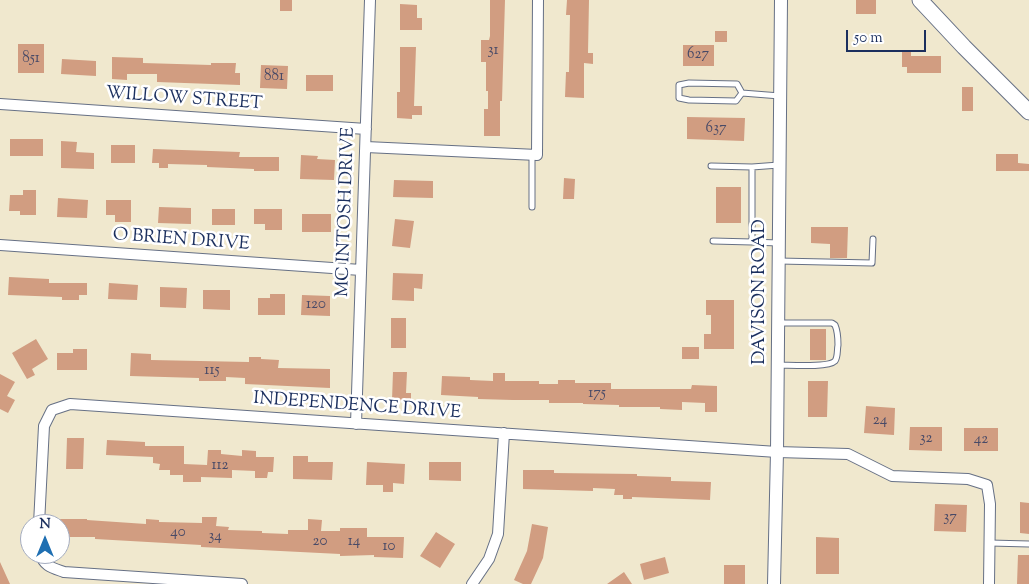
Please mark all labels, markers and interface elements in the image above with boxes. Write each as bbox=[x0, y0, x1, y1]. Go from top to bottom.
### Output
scale bar bbox=[849, 20, 929, 52]
text: 50 m bbox=[854, 28, 883, 49]
house number: 31 bbox=[487, 42, 499, 60]
house number: 627 bbox=[687, 46, 709, 64]
house number: 851 bbox=[22, 50, 40, 68]
house number: 881 bbox=[264, 68, 284, 86]
street label: WILLOW STREET bbox=[105, 84, 263, 116]
house number: 637 bbox=[705, 120, 727, 138]
street label: MC INTOSH DRIVE bbox=[333, 127, 361, 297]
street label: DAVISON ROAD bbox=[750, 219, 772, 365]
street label: O BRIEN DRIVE bbox=[112, 225, 250, 257]
house number: 120 bbox=[306, 296, 326, 314]
house number: 115 bbox=[204, 362, 220, 380]
house number: 175 bbox=[588, 385, 606, 403]
street label: INDEPENDENCE DRIVE bbox=[253, 389, 461, 425]
house number: 24 bbox=[873, 412, 887, 430]
house number: 32 bbox=[919, 430, 933, 448]
house number: 42 bbox=[974, 431, 988, 449]
house number: 112 bbox=[211, 457, 229, 475]
house number: 37 bbox=[943, 509, 957, 527]
north arrow bbox=[20, 514, 70, 564]
text: N bbox=[39, 515, 51, 535]
house number: 40 bbox=[170, 524, 186, 542]
house number: 34 bbox=[208, 528, 222, 546]
house number: 20 bbox=[313, 533, 327, 551]
house number: 14 bbox=[348, 533, 360, 551]
house number: 10 bbox=[383, 538, 395, 556]

